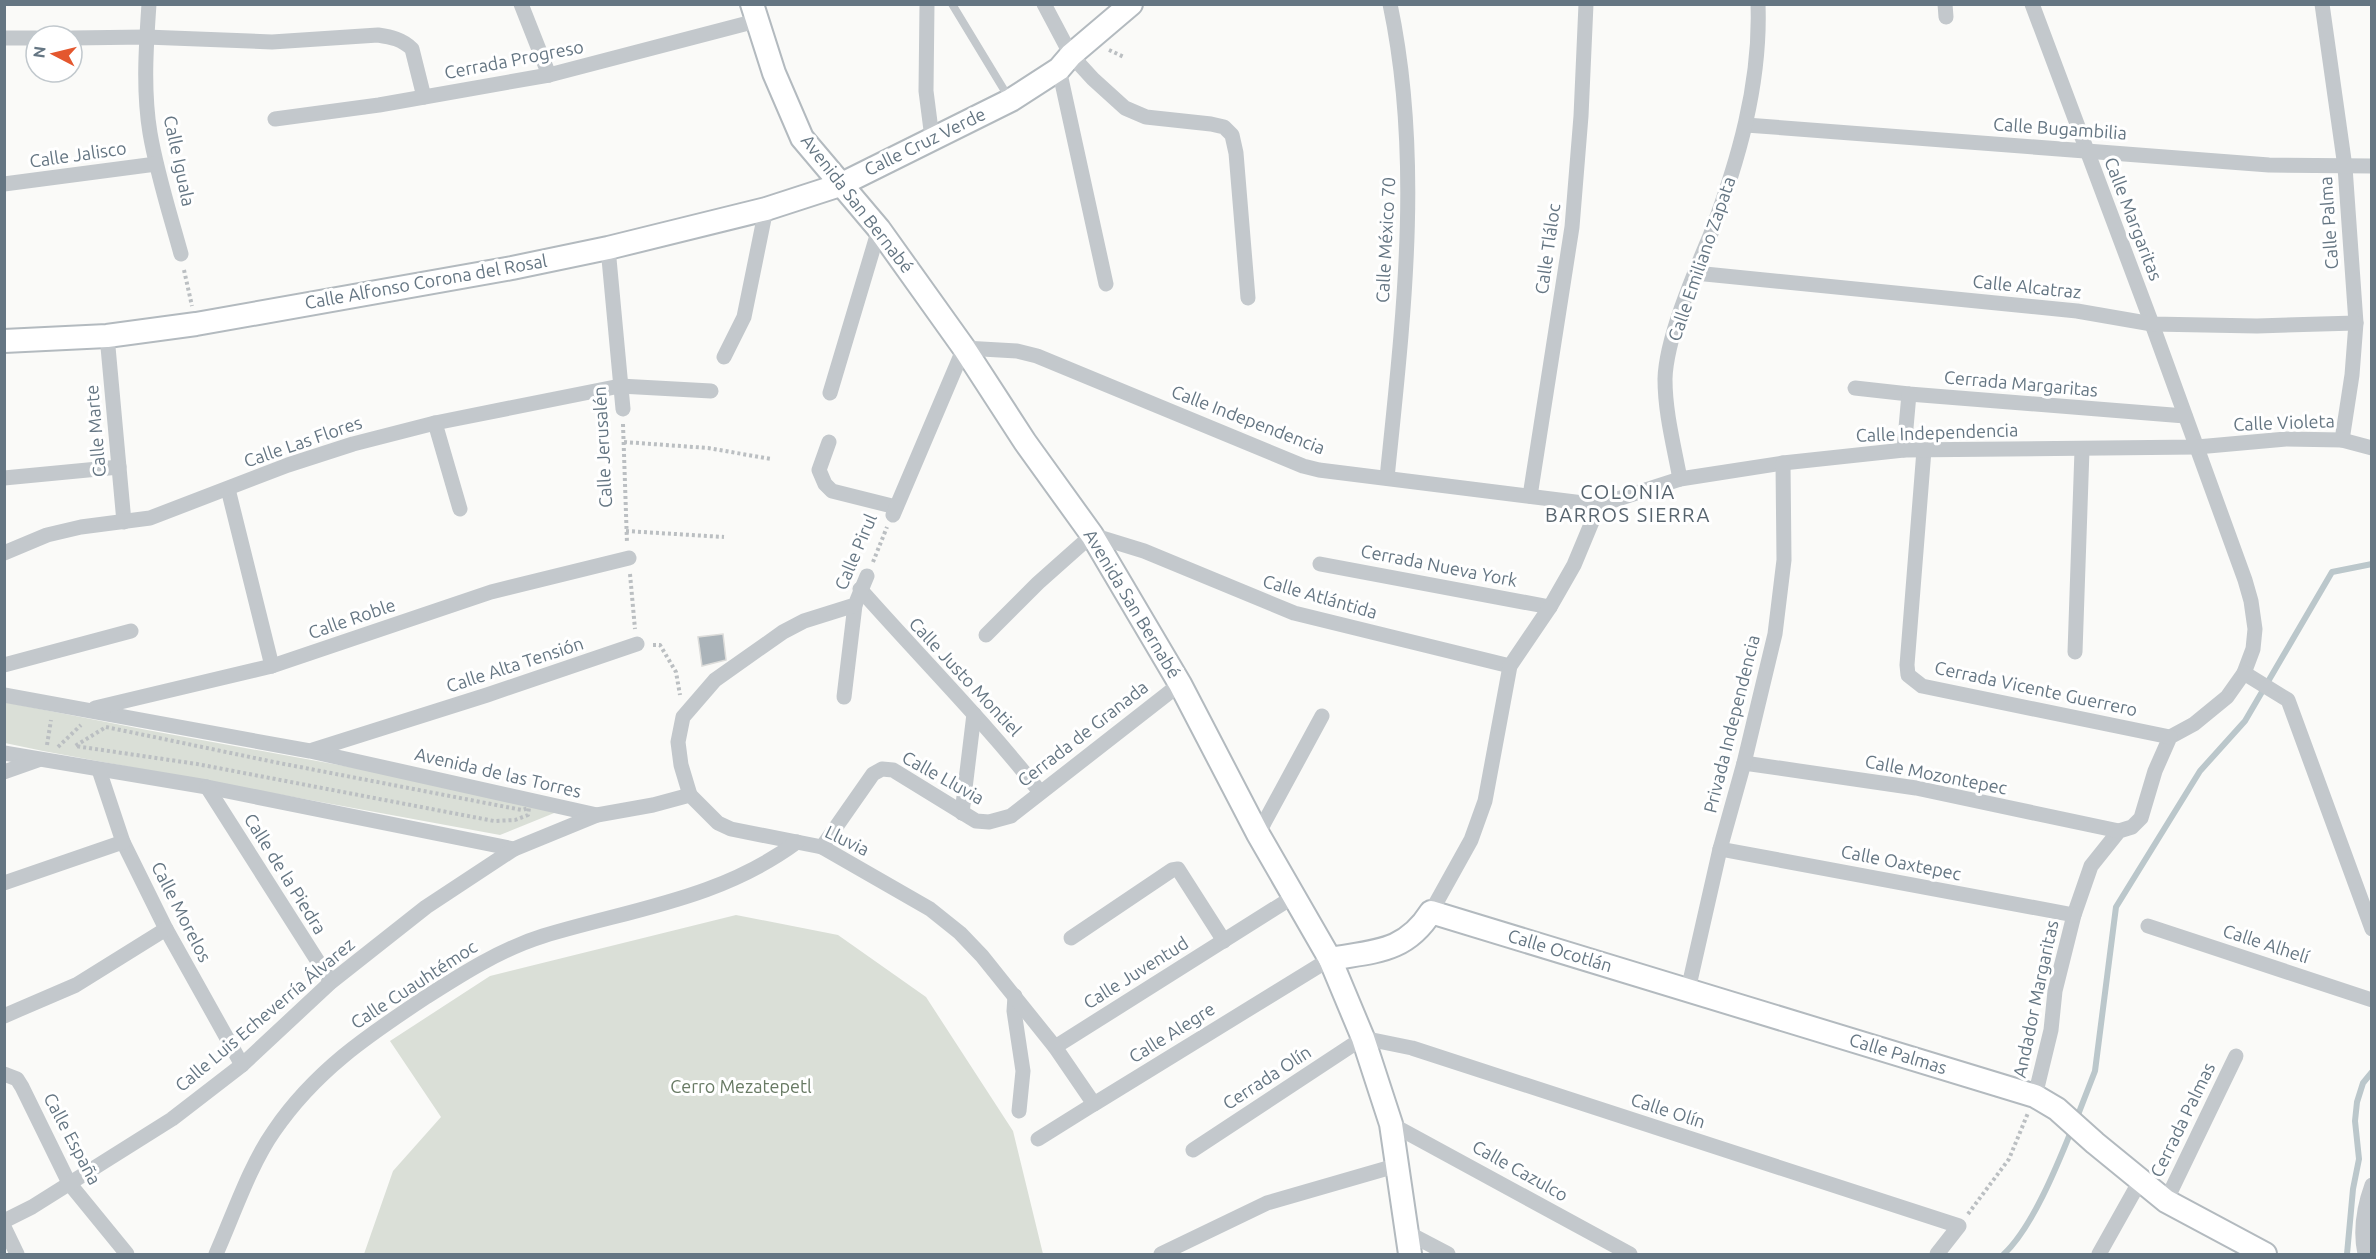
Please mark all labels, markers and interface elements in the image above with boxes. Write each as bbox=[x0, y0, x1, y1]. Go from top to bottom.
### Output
north arrow bbox=[24, 24, 84, 84]
street label: Cerrada Progreso bbox=[443, 36, 585, 82]
text: N bbox=[29, 45, 49, 59]
street label: Calle Cruz Verde bbox=[861, 103, 988, 179]
street label: Calle Bugambilia bbox=[1993, 113, 2128, 143]
street label: Calle Iguala bbox=[161, 114, 199, 208]
street label: Avenida San Bernabé bbox=[798, 130, 918, 277]
street label: Calle Jalisco bbox=[28, 137, 128, 171]
street label: Calle Margaritas bbox=[2101, 154, 2167, 283]
street label: Calle Emiliano Zapata bbox=[1664, 174, 1739, 344]
street label: Calle México 70 bbox=[1372, 176, 1398, 303]
street label: Calle Palma bbox=[2315, 176, 2341, 270]
street label: Calle Tláloc bbox=[1531, 202, 1563, 296]
street label: Calle Alfonso Corona del Rosal bbox=[303, 250, 549, 312]
street label: Calle Alcatraz bbox=[1972, 270, 2082, 302]
street label: Cerrada Margaritas bbox=[1943, 366, 2099, 400]
street label: Calle Independencia bbox=[1169, 381, 1328, 458]
street label: Calle Marte bbox=[81, 384, 109, 478]
street label: Calle Jerusalén bbox=[589, 386, 615, 508]
street label: Calle Violeta bbox=[2233, 410, 2335, 434]
street label: Calle Las Flores bbox=[241, 411, 364, 471]
street label: Calle Independencia bbox=[1855, 419, 2019, 445]
district label: COLONIA BARROS SIERRA bbox=[1545, 480, 1711, 526]
street label: Calle Pirul bbox=[830, 510, 880, 593]
street label: Avenida San Bernabé bbox=[1081, 525, 1185, 681]
street label: Cerrada Nueva York bbox=[1359, 540, 1519, 590]
street label: Calle Atlántida bbox=[1261, 570, 1380, 622]
street label: Calle Roble bbox=[306, 594, 398, 642]
street label: Calle Justo Montiel bbox=[906, 613, 1026, 740]
street label: Calle Alta Tensión bbox=[444, 632, 586, 696]
street label: Privada Independencia bbox=[1699, 633, 1763, 815]
street label: Cerrada Vicente Guerrero bbox=[1933, 657, 2139, 719]
street label: Cerrada de Granada bbox=[1013, 676, 1151, 790]
street label: Avenida de las Torres bbox=[413, 743, 584, 801]
street label: Calle Lluvia bbox=[899, 746, 988, 808]
street label: Calle Mozontepec bbox=[1863, 750, 2009, 798]
street label: Calle de la Piedra bbox=[241, 810, 331, 937]
street label: Lluvia bbox=[822, 821, 873, 859]
street label: Calle Oaxtepec bbox=[1839, 841, 1963, 883]
street label: Calle Morelos bbox=[148, 858, 216, 965]
street label: Andador Margaritas bbox=[2009, 918, 2062, 1079]
street label: Calle Alhelí bbox=[2221, 920, 2313, 967]
street label: Calle Ocotlán bbox=[1506, 925, 1615, 975]
street label: Calle Juventud bbox=[1079, 932, 1192, 1012]
street label: Calle Luis Echeverría Álvarez bbox=[170, 933, 358, 1095]
street label: Calle Cuauhtémoc bbox=[347, 936, 480, 1032]
street label: Calle Alegre bbox=[1125, 998, 1218, 1066]
street label: Calle Palmas bbox=[1847, 1029, 1950, 1077]
street label: Cerrada Olín bbox=[1219, 1041, 1314, 1113]
street label: Cerrada Palmas bbox=[2146, 1059, 2219, 1180]
park label: Cerro Mezatepetl bbox=[670, 1076, 812, 1096]
street label: Calle España bbox=[40, 1089, 105, 1188]
street label: Calle Olín bbox=[1629, 1089, 1708, 1131]
street label: Calle Cazulco bbox=[1469, 1136, 1572, 1205]

